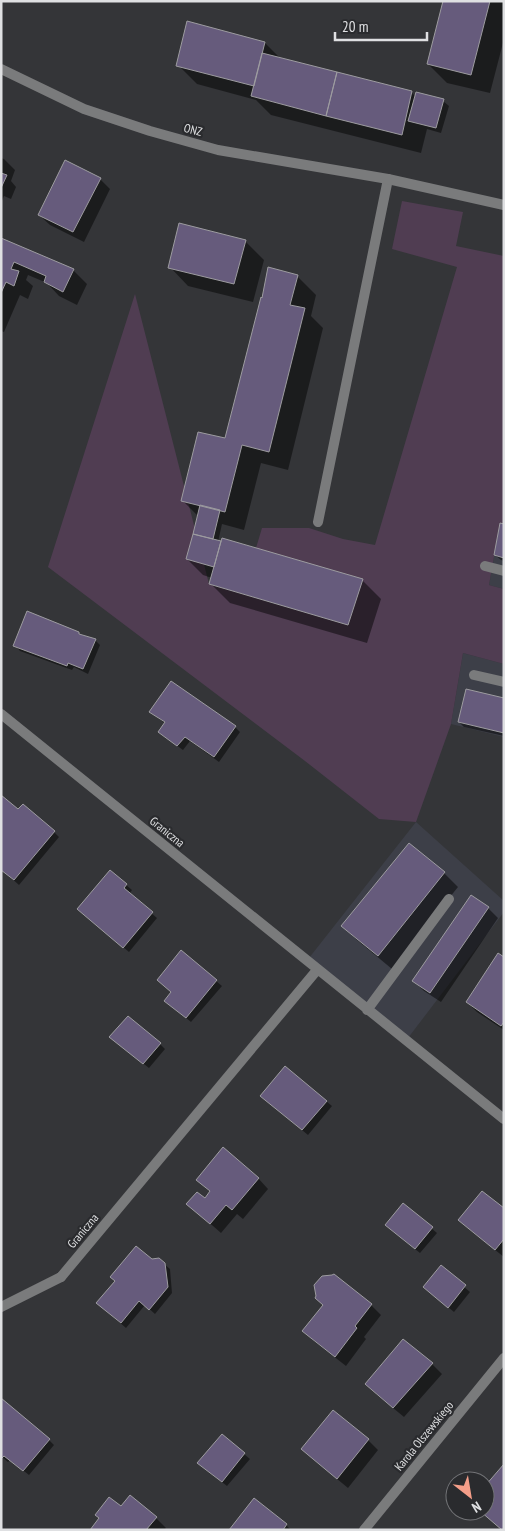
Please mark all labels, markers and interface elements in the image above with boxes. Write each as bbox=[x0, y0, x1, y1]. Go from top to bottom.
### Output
scale bar bbox=[335, 10, 428, 42]
text: 20 m bbox=[342, 17, 368, 36]
street label: ONZ bbox=[182, 120, 204, 139]
street label: Graniczna bbox=[147, 813, 188, 850]
street label: Graniczna bbox=[64, 1210, 101, 1251]
street label: Karola Olszewskiego bbox=[391, 1398, 456, 1474]
north arrow bbox=[445, 1471, 495, 1521]
text: N bbox=[469, 1497, 485, 1517]

